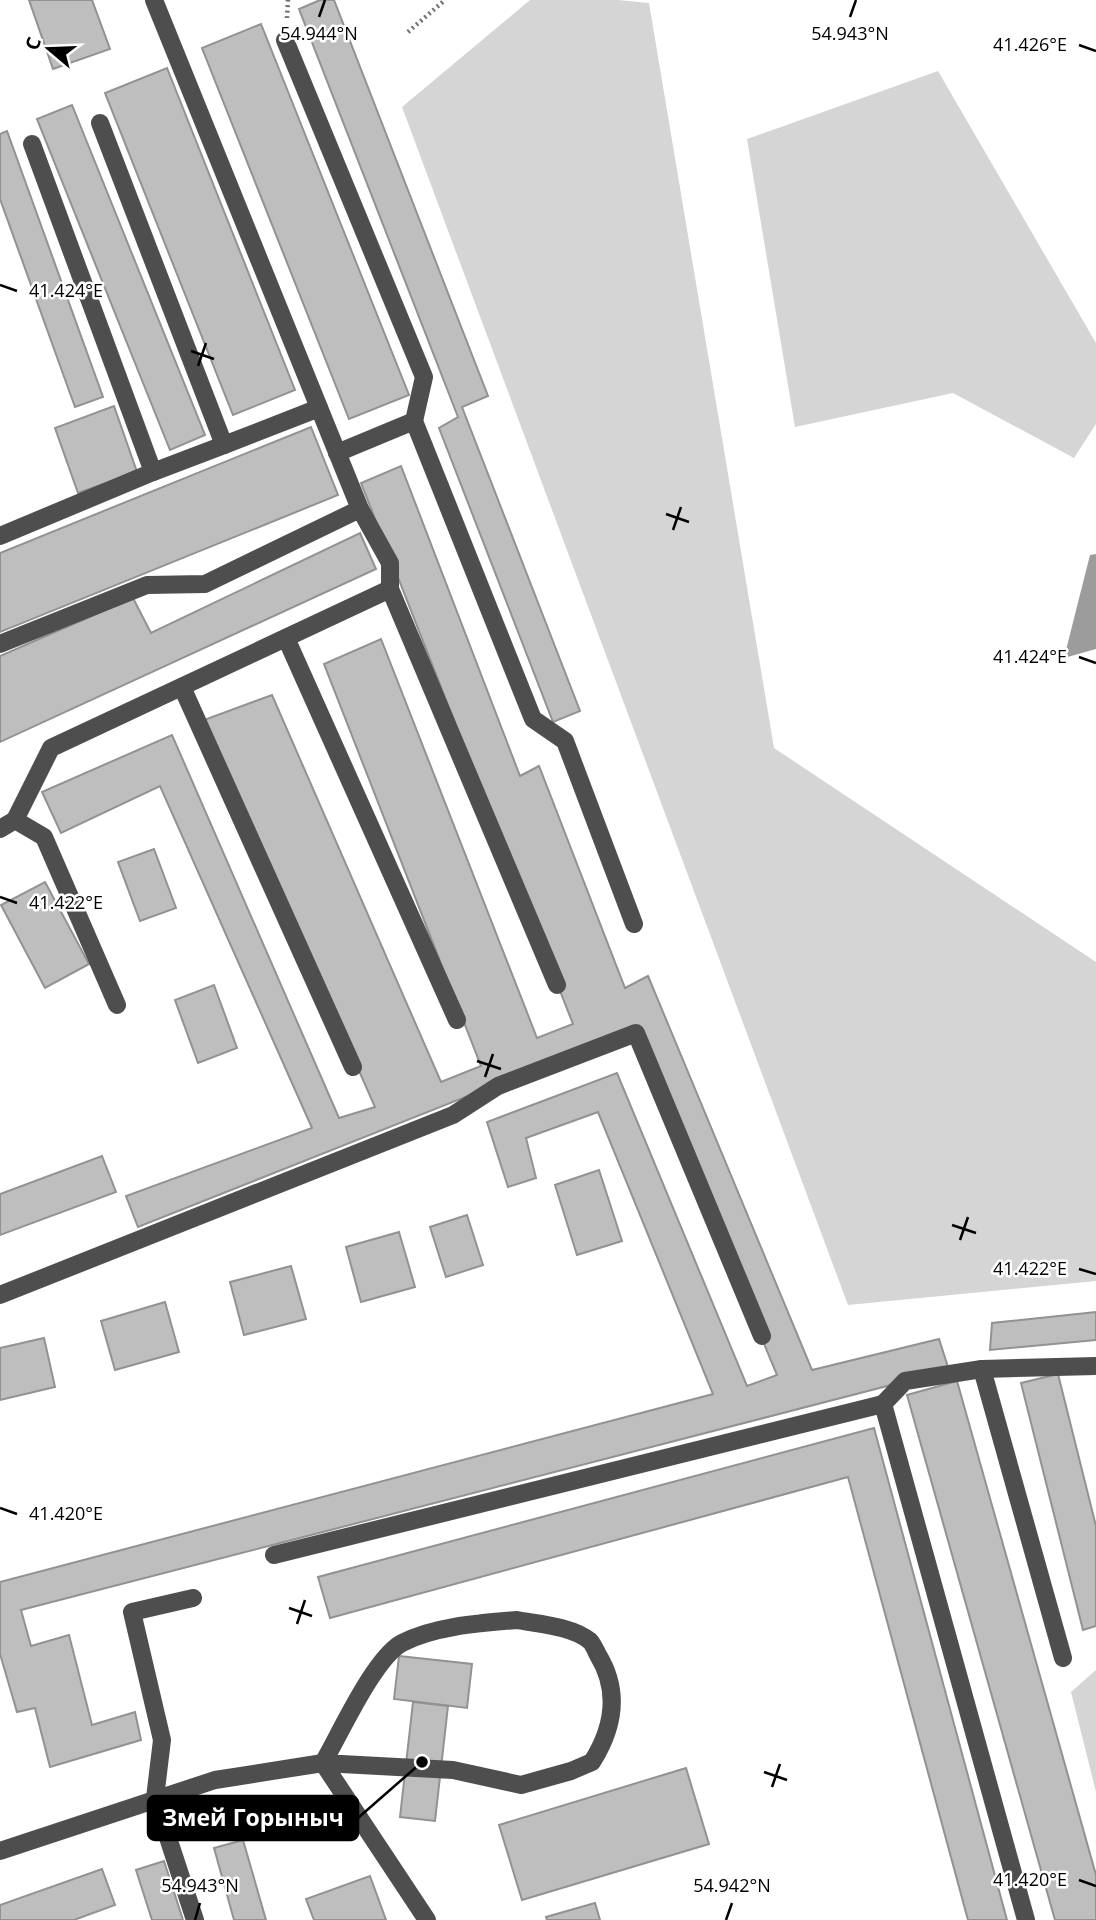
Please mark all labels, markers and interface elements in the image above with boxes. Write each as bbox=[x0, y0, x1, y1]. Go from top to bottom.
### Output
north arrow bbox=[14, 14, 84, 84]
text: 54.944°N bbox=[280, 21, 358, 45]
text: 54.943°N bbox=[811, 21, 889, 45]
text: 41.426°E bbox=[993, 32, 1067, 56]
text: С bbox=[19, 34, 47, 53]
text: 41.424°E bbox=[29, 278, 103, 302]
text: 41.424°E bbox=[993, 644, 1067, 668]
text: 41.422°E bbox=[29, 890, 103, 914]
text: 41.422°E bbox=[993, 1256, 1067, 1280]
text: 41.420°E bbox=[29, 1501, 103, 1525]
callout: Змей Горыныч bbox=[148, 1796, 358, 1840]
text: Змей Горыныч bbox=[162, 1801, 344, 1833]
text: 41.420°E bbox=[993, 1867, 1067, 1891]
text: 54.943°N bbox=[161, 1873, 239, 1897]
text: 54.942°N bbox=[693, 1873, 771, 1897]

